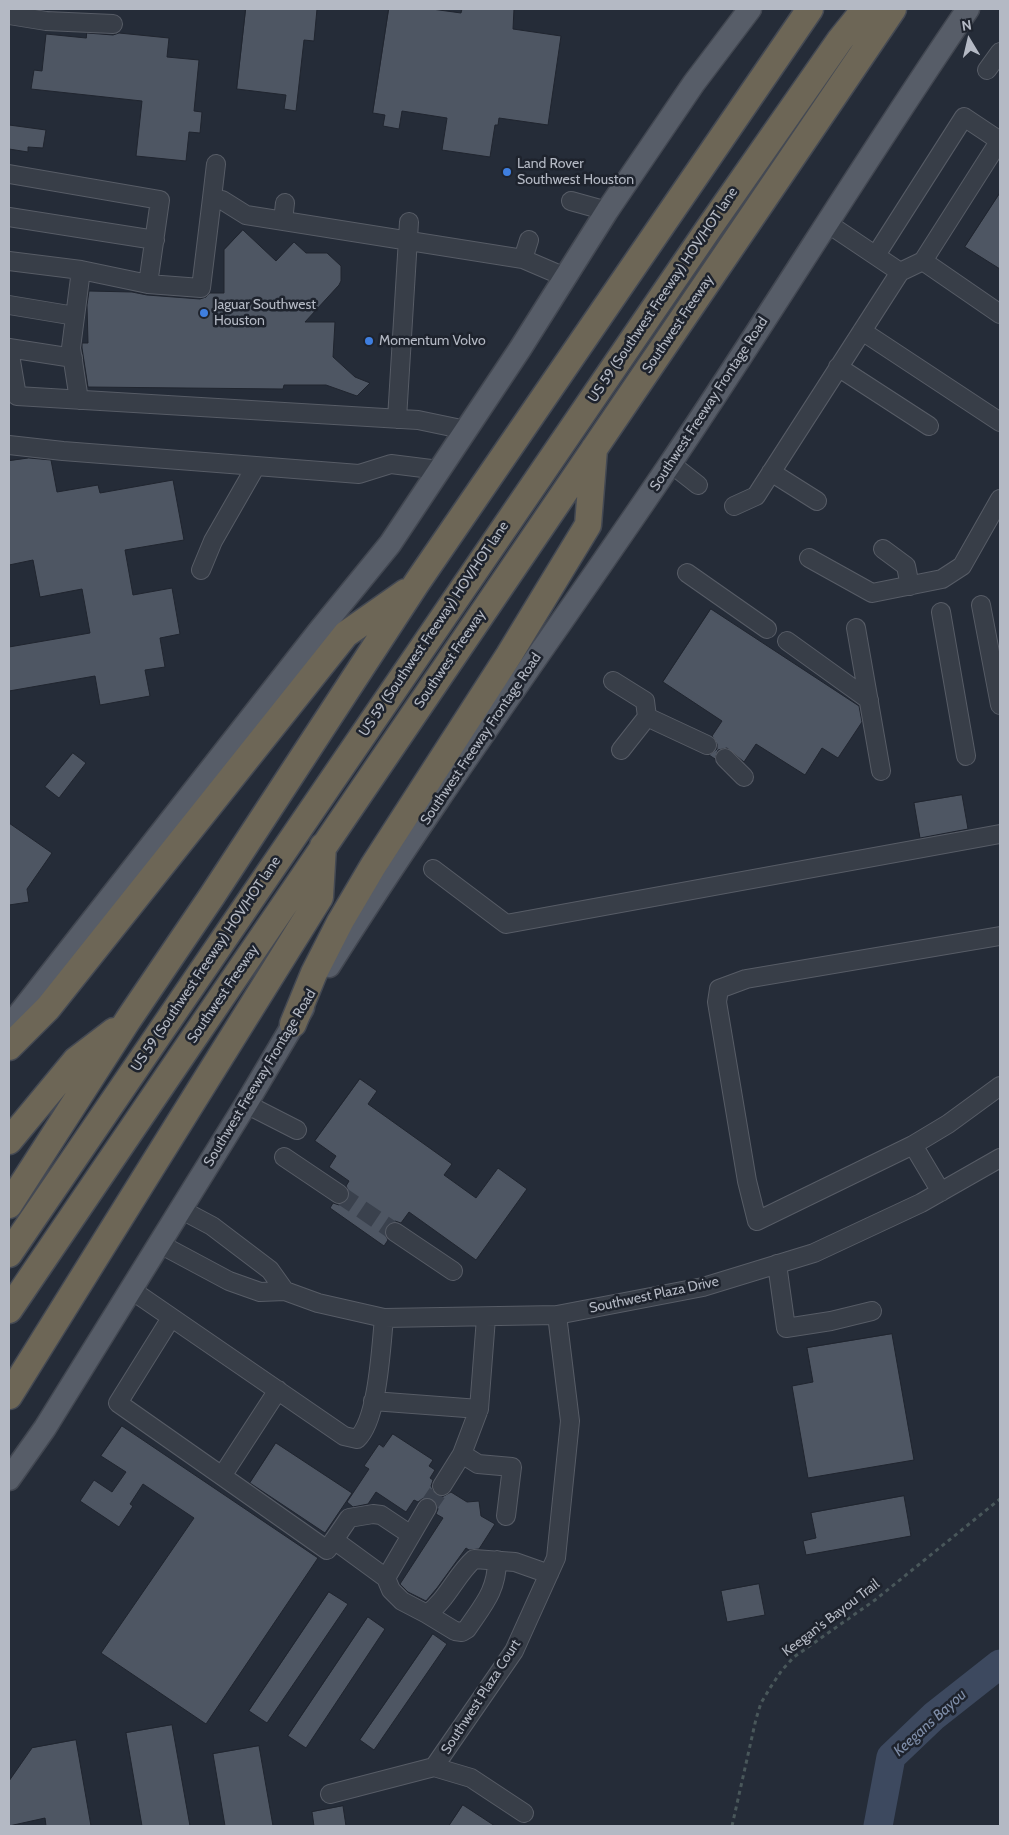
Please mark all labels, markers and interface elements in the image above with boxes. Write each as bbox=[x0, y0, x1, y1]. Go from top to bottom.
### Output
north arrow bbox=[944, 15, 994, 65]
text: N bbox=[960, 16, 973, 35]
place label: Land Rover Southwest Houston bbox=[517, 156, 634, 188]
marker: Land Rover Southwest Houston bbox=[501, 166, 513, 178]
street label: US 59 (Southwest Freeway) HOV/HOT lane bbox=[585, 184, 741, 406]
street label: Southwest Freeway bbox=[639, 272, 717, 376]
place label: Jaguar Southwest Houston bbox=[214, 297, 316, 330]
marker: Jaguar Southwest Houston bbox=[198, 307, 210, 319]
street label: Southwest Freeway Frontage Road bbox=[646, 314, 772, 494]
place label: Momentum Volvo bbox=[379, 333, 486, 349]
marker: Momentum Volvo bbox=[363, 335, 375, 347]
street label: US 59 (Southwest Freeway) HOV/HOT lane bbox=[356, 518, 512, 740]
street label: Southwest Freeway bbox=[411, 607, 489, 711]
street label: Southwest Freeway Frontage Road bbox=[417, 650, 545, 828]
street label: US 59 (Southwest Freeway) HOV/HOT lane bbox=[128, 853, 284, 1075]
street label: Southwest Freeway bbox=[184, 942, 262, 1046]
street label: Southwest Freeway Frontage Road bbox=[200, 986, 320, 1170]
street label: Southwest Plaza Drive bbox=[588, 1273, 720, 1317]
street label: Keegan's Bayou Trail bbox=[779, 1576, 883, 1660]
street label: Southwest Plaza Court bbox=[438, 1637, 524, 1757]
water label: Keegans Bayou bbox=[890, 1686, 970, 1760]

